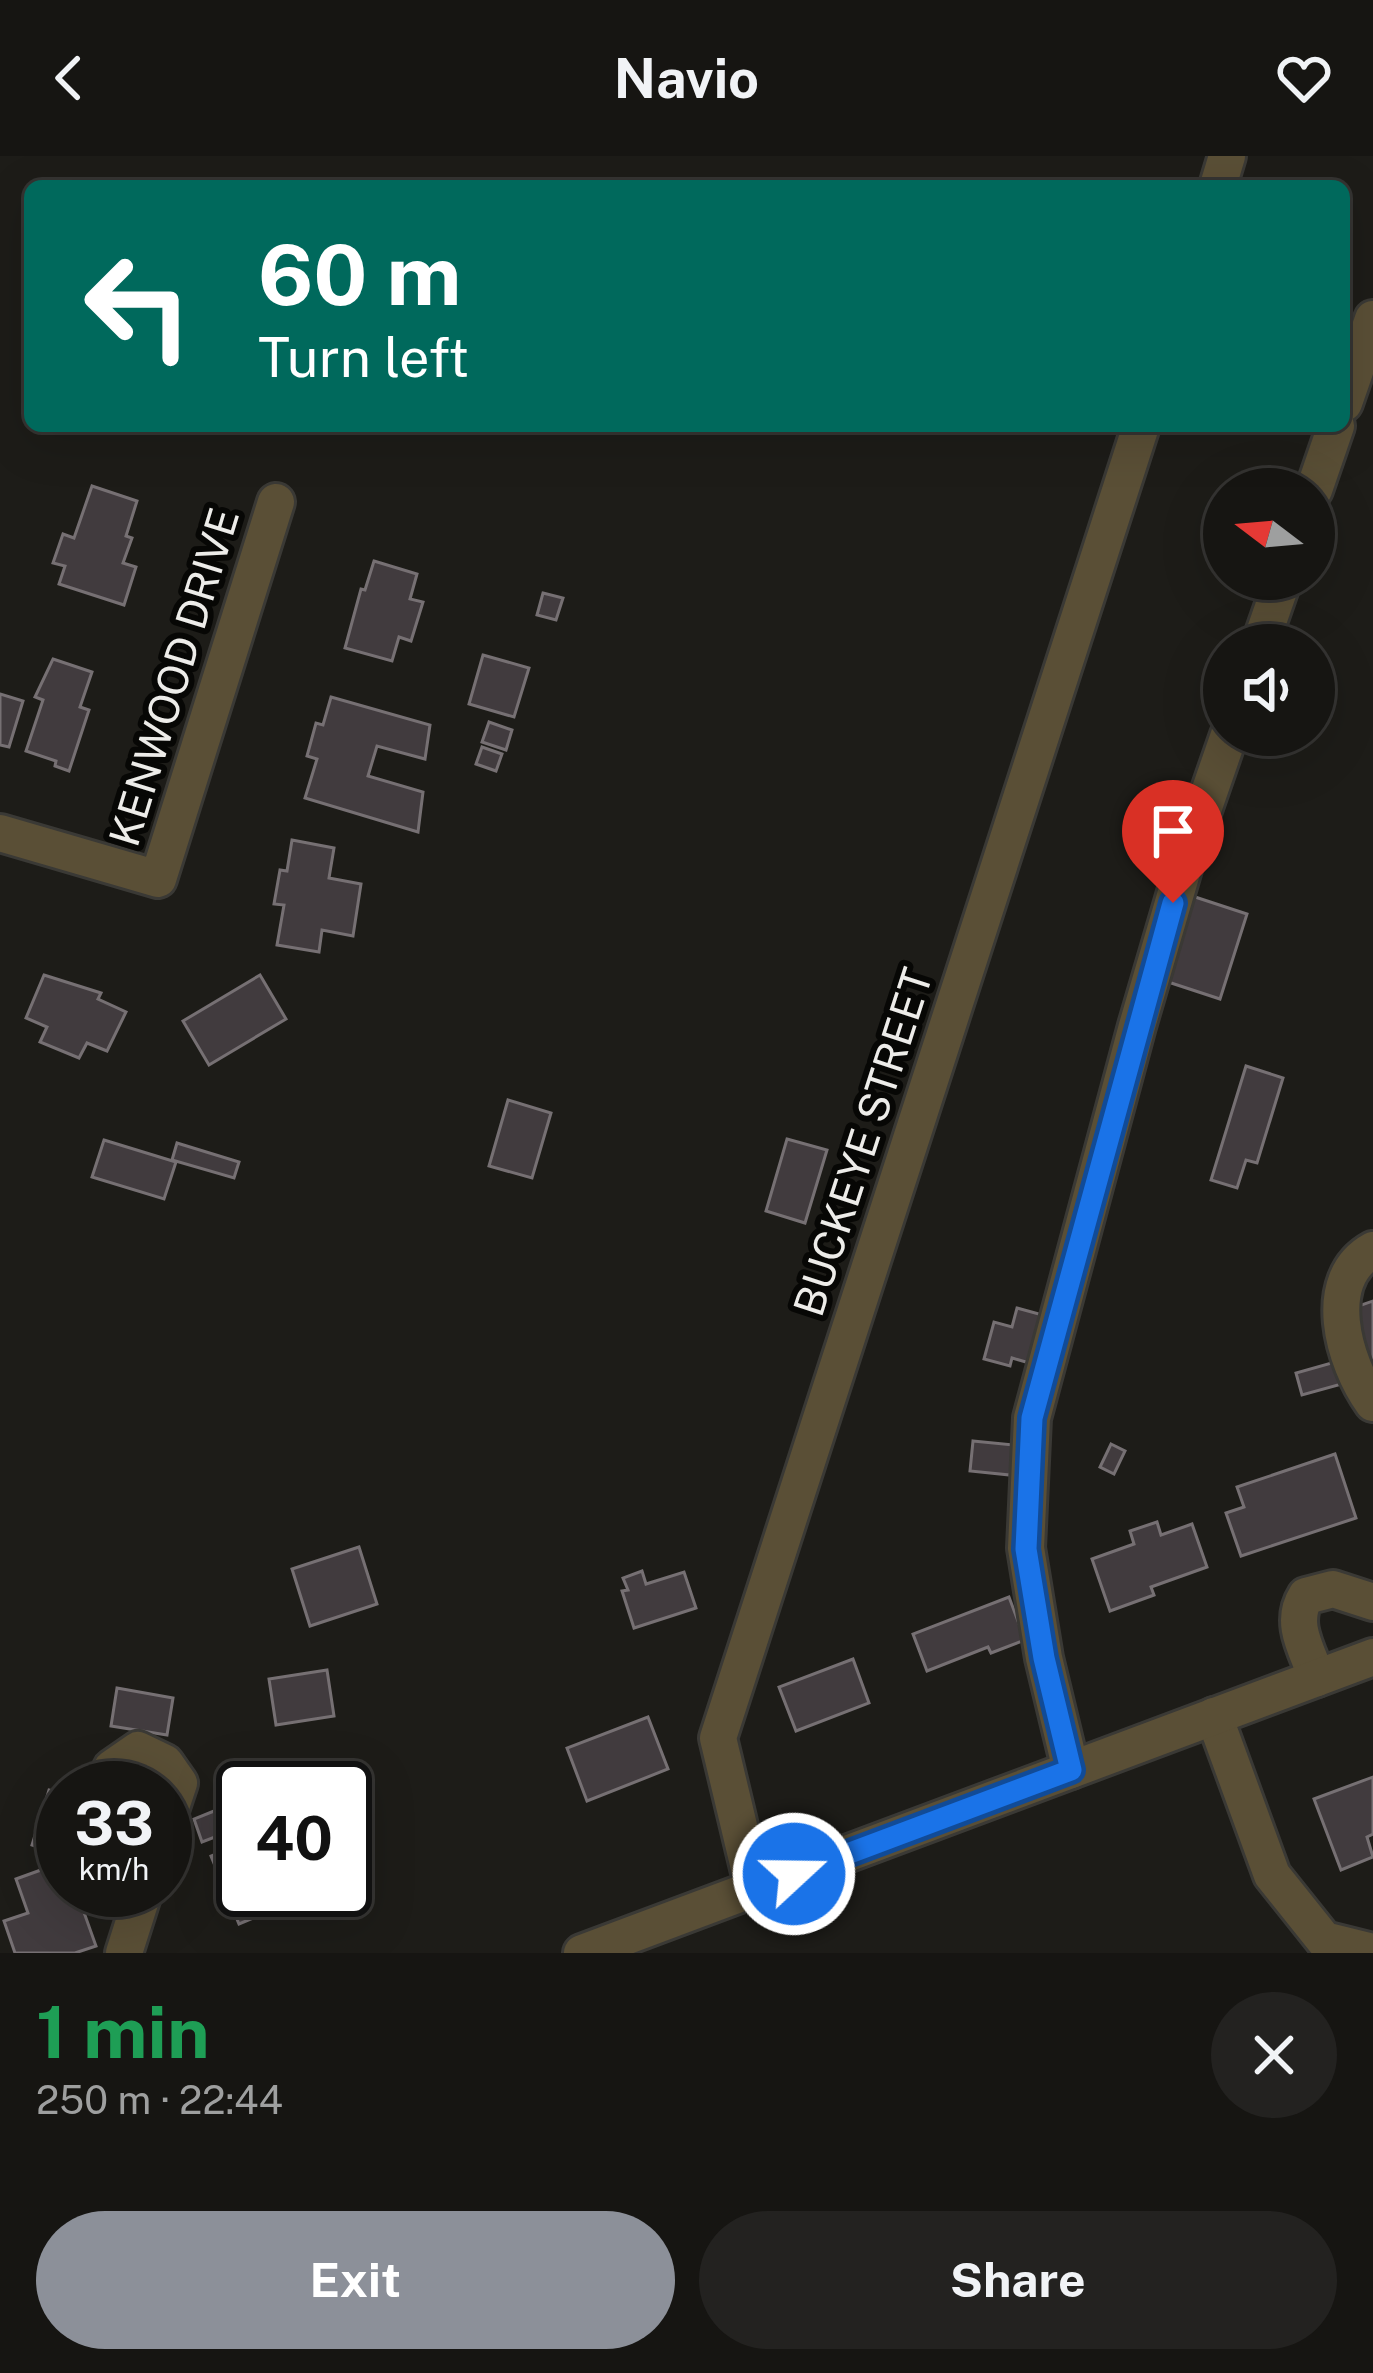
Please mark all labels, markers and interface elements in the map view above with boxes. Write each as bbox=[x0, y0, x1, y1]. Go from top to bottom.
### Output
icon: back bbox=[36, 45, 102, 111]
icon: heart bbox=[1271, 45, 1337, 111]
text: Navio bbox=[614, 47, 759, 110]
text: 60 m bbox=[258, 225, 462, 324]
icon: left bbox=[60, 228, 216, 384]
text: Turn left bbox=[258, 326, 469, 389]
north arrow bbox=[1203, 468, 1335, 600]
map controls bbox=[1203, 468, 1335, 756]
street label: KENWOOD DRIVE bbox=[99, 502, 248, 852]
button: sound bbox=[1203, 624, 1335, 756]
pin bbox=[1122, 780, 1224, 903]
icon: arrive bbox=[1140, 798, 1206, 864]
street label: BUCKEYE STREET bbox=[783, 962, 942, 1322]
speed limit sign: 40 bbox=[216, 1761, 372, 1917]
text: 33 bbox=[74, 1788, 154, 1859]
position arrow bbox=[731, 1811, 857, 1937]
text: km/h bbox=[79, 1851, 149, 1887]
text: 1 min bbox=[36, 1990, 210, 2074]
button: close bbox=[1211, 1992, 1337, 2118]
text: 250 m · 22:44 bbox=[36, 2077, 283, 2123]
button: Exit bbox=[36, 2211, 675, 2349]
button: Share bbox=[699, 2211, 1337, 2349]

